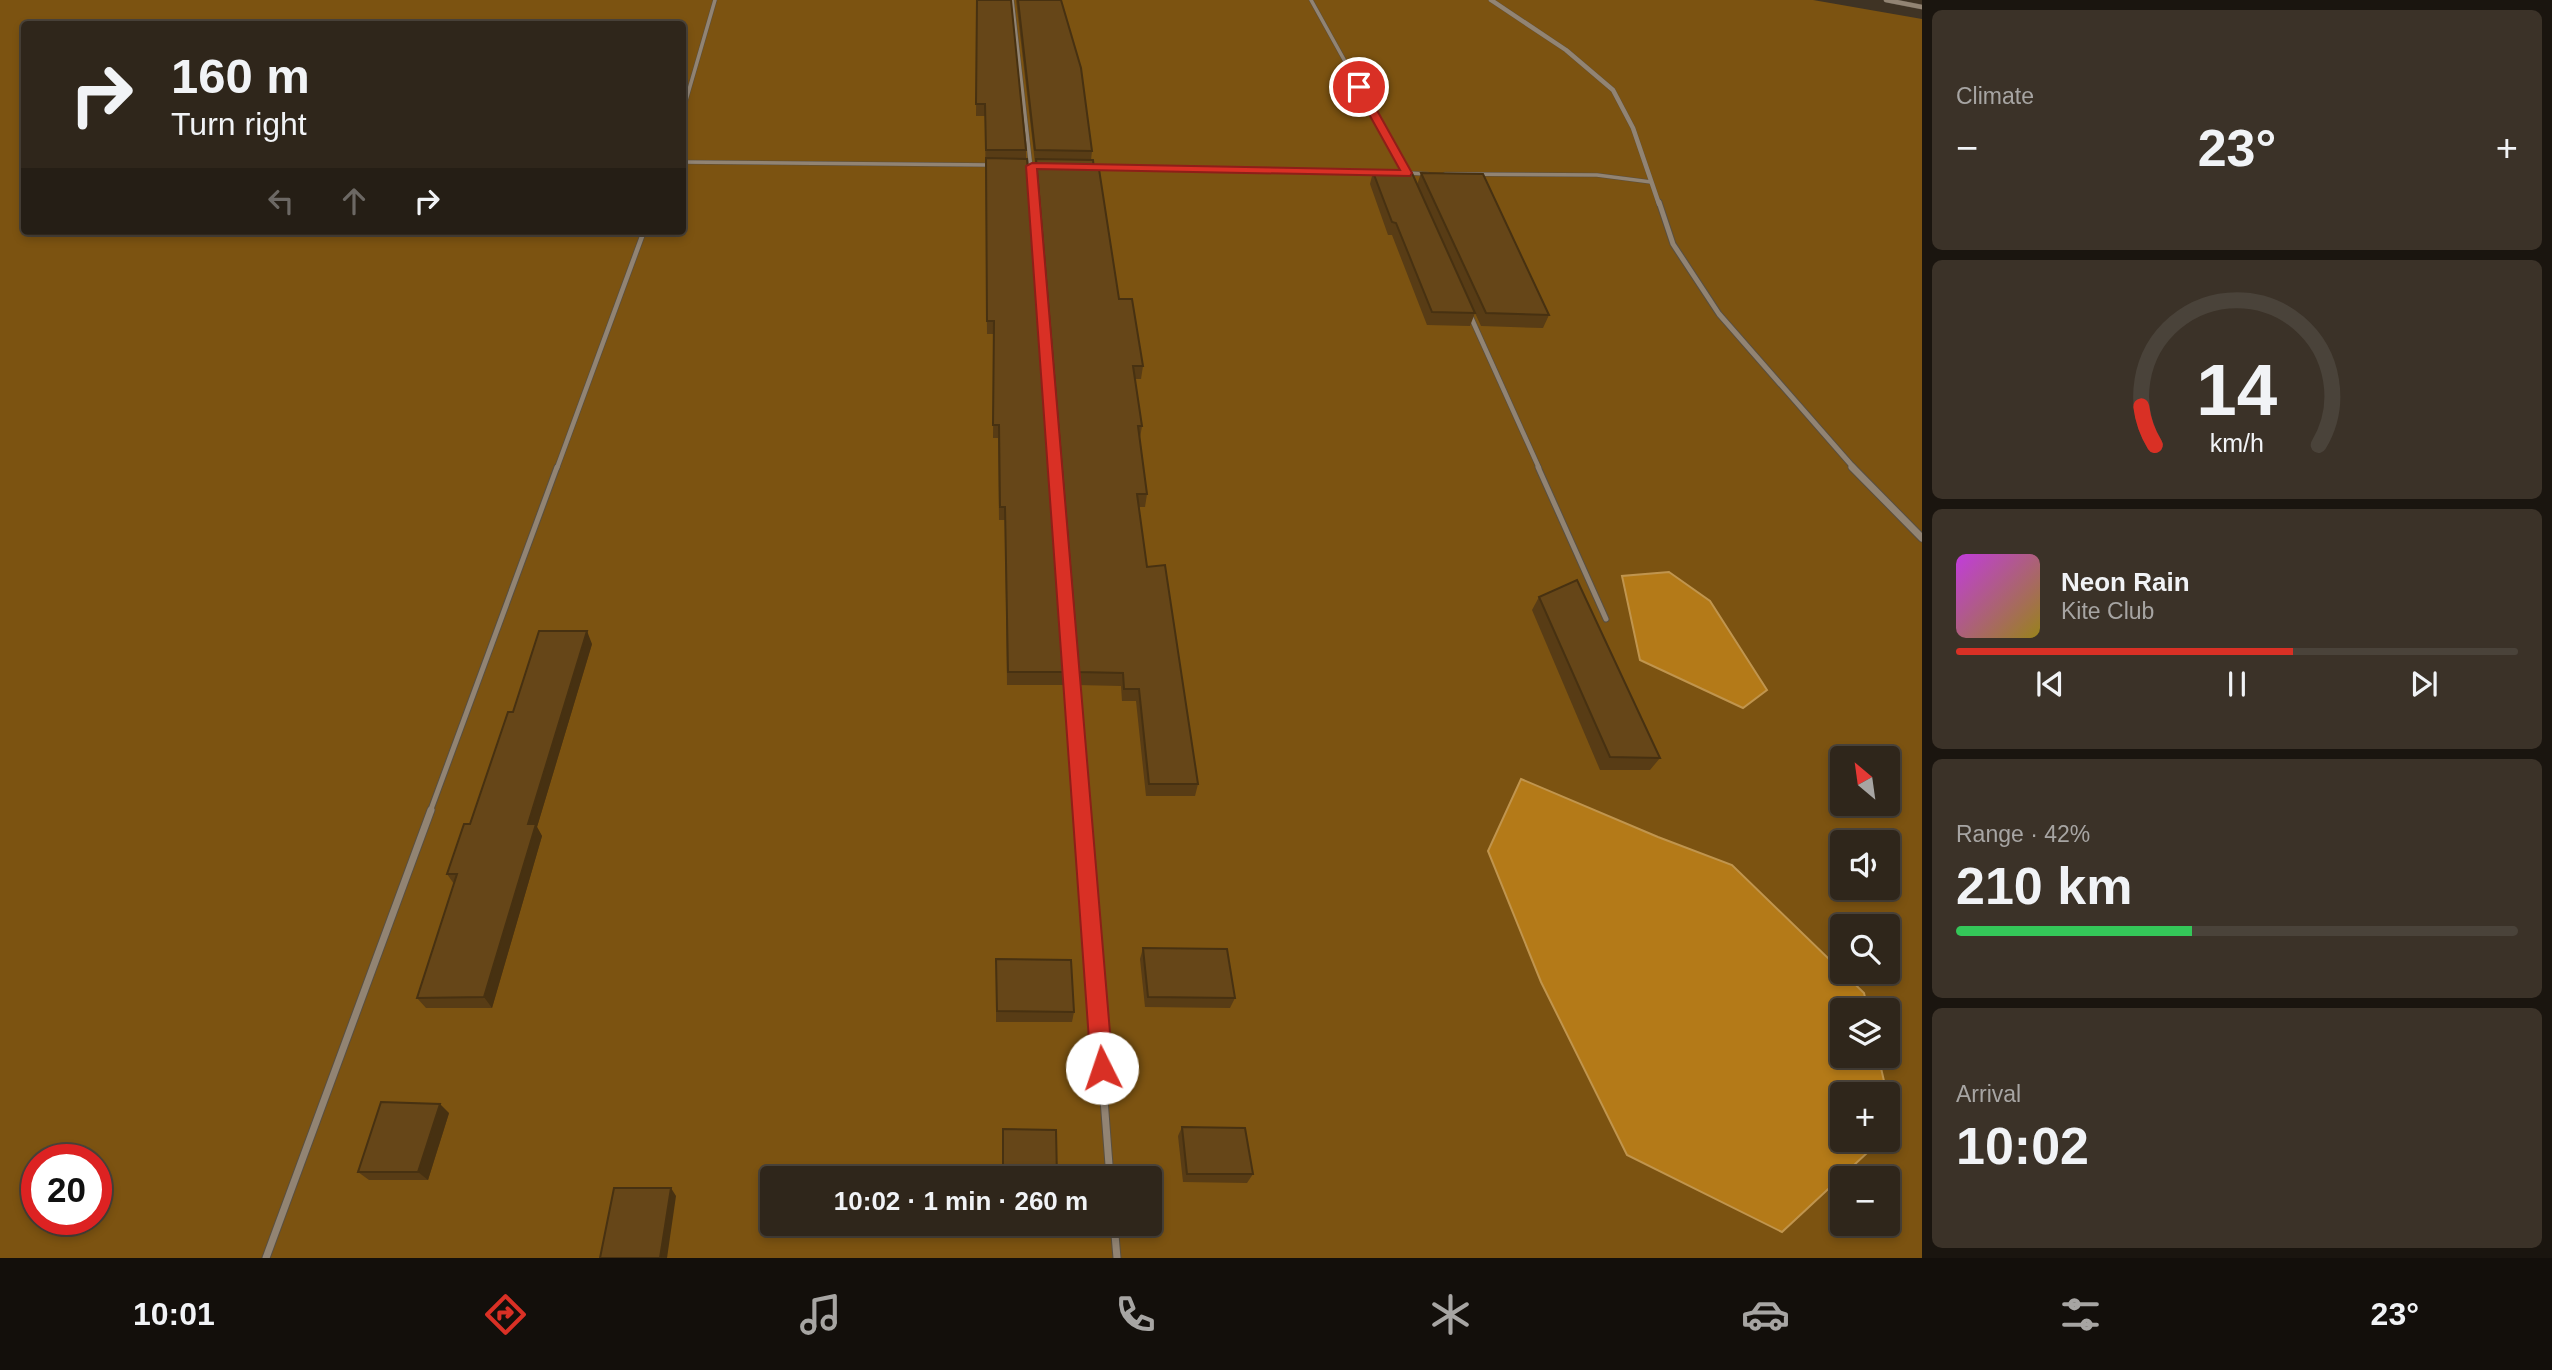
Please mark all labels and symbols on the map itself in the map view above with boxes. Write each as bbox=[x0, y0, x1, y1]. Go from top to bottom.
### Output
pin bbox=[1329, 57, 1389, 117]
north arrow bbox=[1830, 746, 1900, 816]
position arrow bbox=[1065, 1031, 1139, 1105]
speed limit sign: 20 bbox=[21, 1144, 112, 1235]

